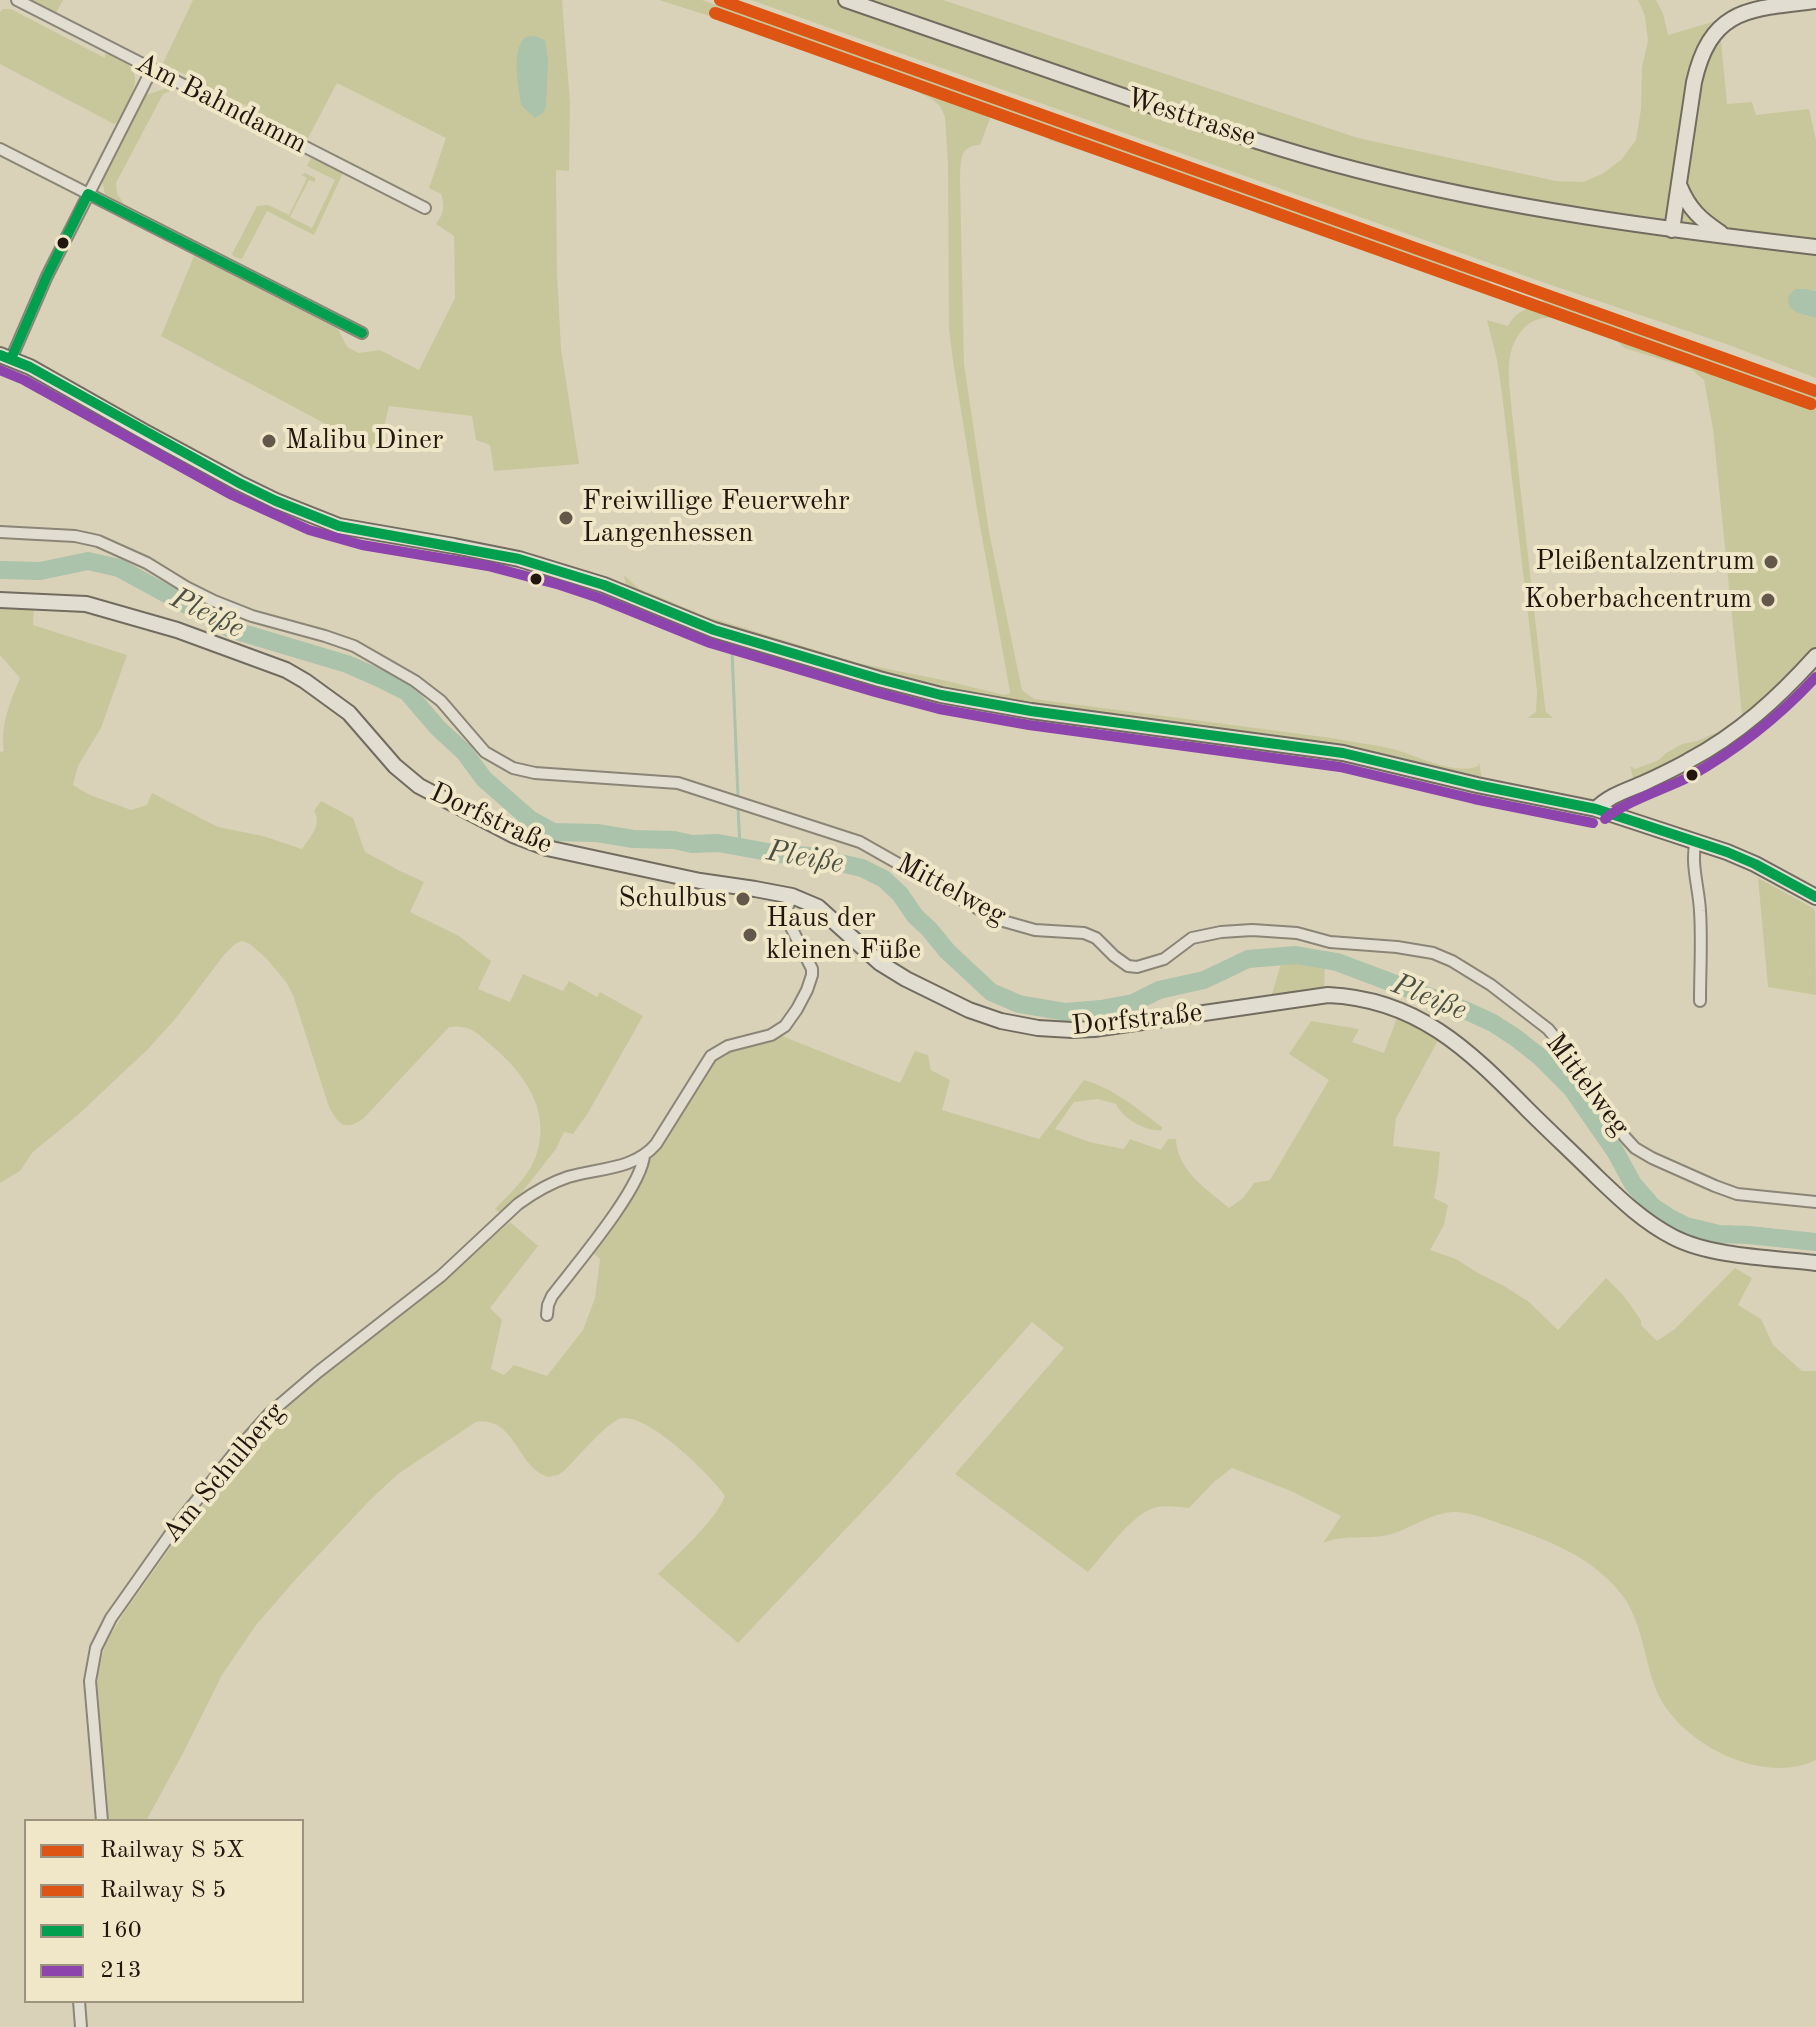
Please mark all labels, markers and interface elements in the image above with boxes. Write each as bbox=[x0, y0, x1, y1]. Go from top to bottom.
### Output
street label: Am Bahndamm bbox=[130, 46, 312, 162]
street label: Westtrasse bbox=[1122, 81, 1260, 155]
unlabelled marker bbox=[55, 235, 71, 251]
place label: Malibu Diner bbox=[285, 424, 443, 458]
marker: Malibu Diner bbox=[260, 432, 278, 450]
place label: Freiwillige Feuerwehr Langenhessen bbox=[582, 485, 850, 551]
marker: Freiwillige Feuerwehr Langenhessen bbox=[557, 509, 575, 527]
place label: Pleißentalzentrum bbox=[1535, 545, 1755, 579]
marker: Pleißentalzentrum bbox=[1762, 553, 1780, 571]
unlabelled marker bbox=[528, 571, 544, 587]
water label: Pleiße bbox=[164, 581, 250, 647]
place label: Koberbachcentrum bbox=[1524, 583, 1752, 617]
marker: Koberbachcentrum bbox=[1759, 591, 1777, 609]
unlabelled marker bbox=[1684, 767, 1700, 783]
street label: Dorfstraße bbox=[424, 776, 558, 862]
water label: Pleiße bbox=[764, 834, 846, 882]
street label: Mittelweg bbox=[890, 847, 1012, 933]
place label: Schulbus bbox=[618, 882, 727, 916]
marker: Schulbus bbox=[734, 890, 752, 908]
place label: Haus der kleinen Füße bbox=[766, 902, 921, 968]
marker: Haus der kleinen Füße bbox=[741, 926, 759, 944]
water label: Pleiße bbox=[1386, 967, 1472, 1029]
street label: Dorfstraße bbox=[1070, 996, 1204, 1044]
street label: Mittelweg bbox=[1538, 1027, 1636, 1143]
street label: Am Schulberg bbox=[156, 1396, 292, 1550]
legend bbox=[24, 1819, 304, 2003]
text: Railway S 5X bbox=[100, 1839, 244, 1863]
text: Railway S 5 bbox=[100, 1879, 226, 1903]
text: 160 bbox=[100, 1919, 142, 1943]
text: 213 bbox=[100, 1959, 142, 1983]

